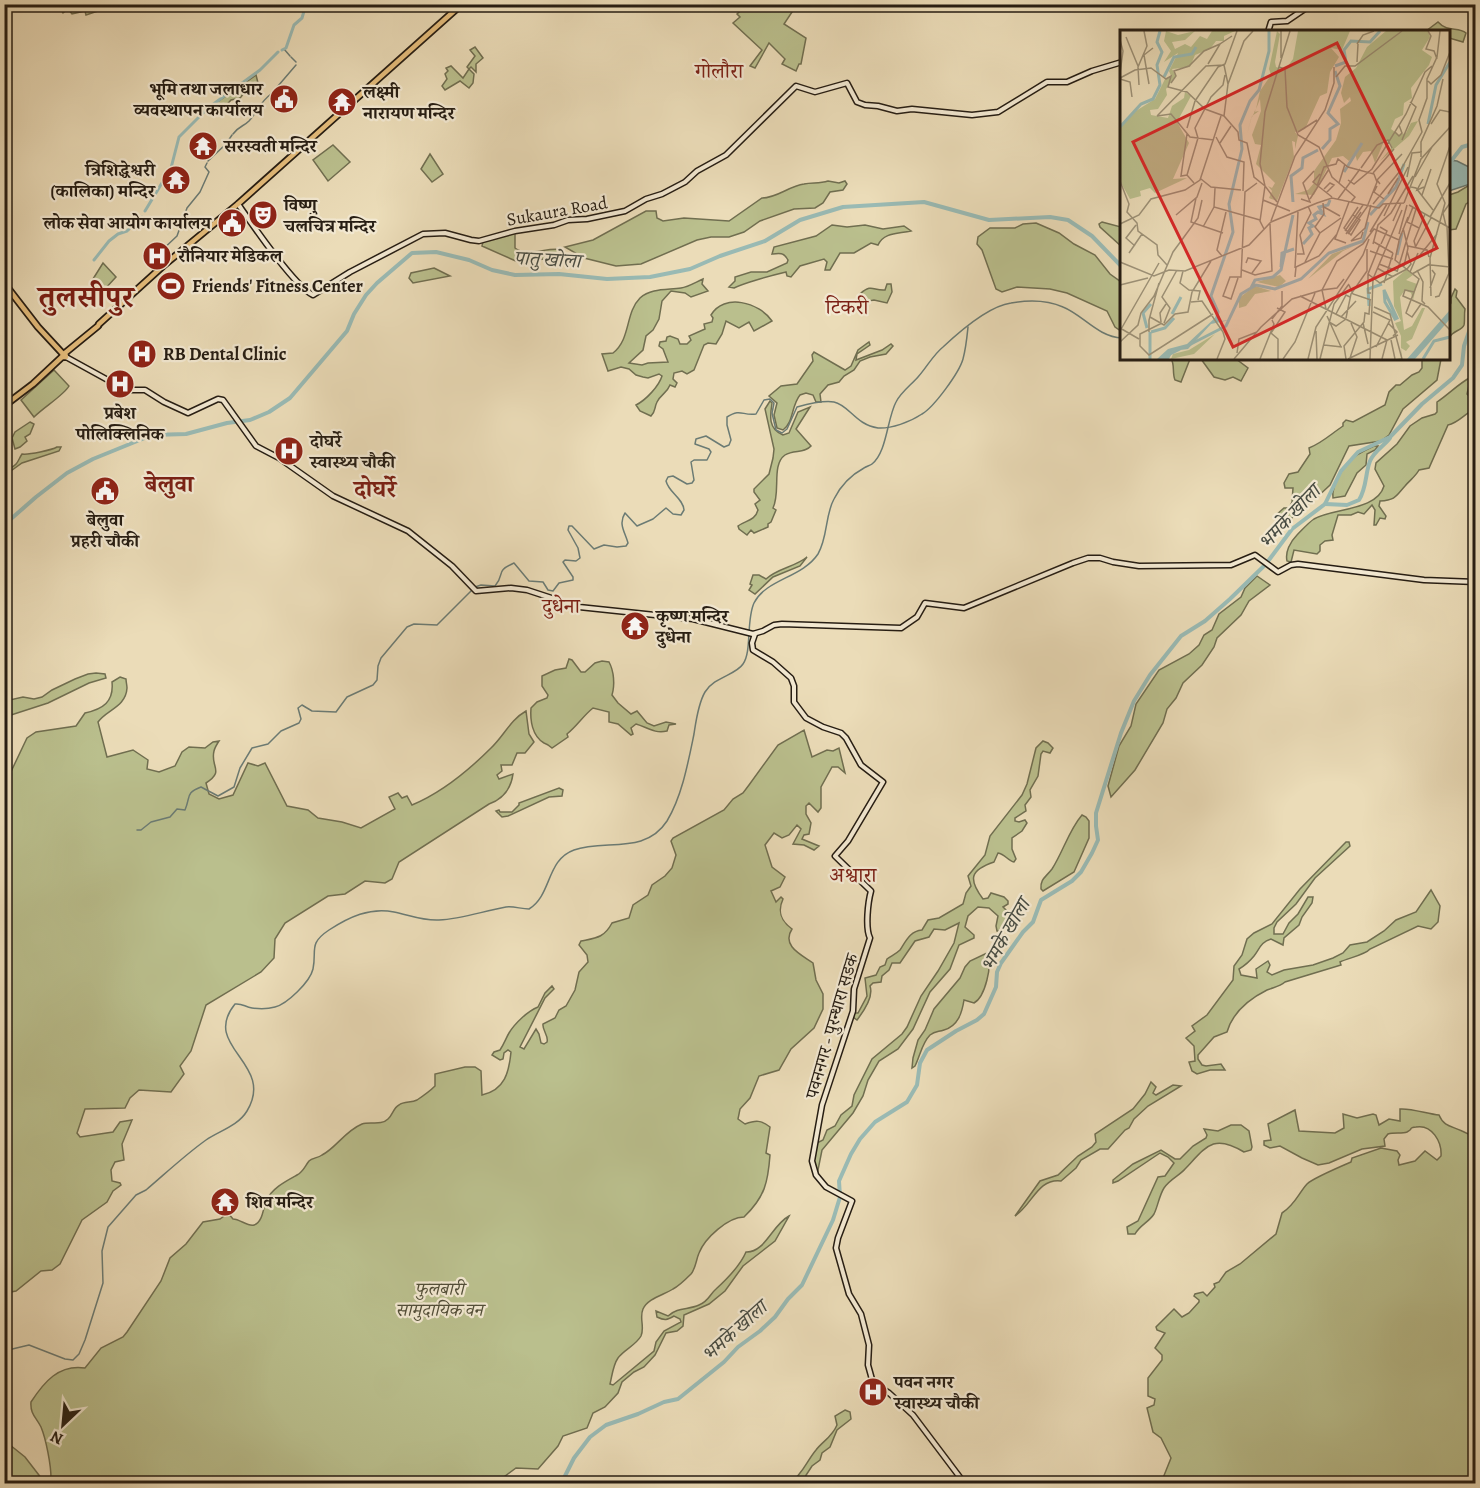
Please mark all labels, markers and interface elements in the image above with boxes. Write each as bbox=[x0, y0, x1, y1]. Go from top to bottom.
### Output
inset map bbox=[1120, 30, 1450, 360]
district label: गोलौरा bbox=[694, 57, 744, 85]
place label: भूमि तथा जलाधार व्यवस्थापन कार्यालय bbox=[132, 77, 265, 122]
place label: लक्ष्मी नारायण मन्दिर bbox=[361, 80, 456, 125]
public building icon: भूमि तथा जलाधार व्यवस्थापन कार्यालय bbox=[268, 83, 300, 115]
temple icon: लक्ष्मी नारायण मन्दिर bbox=[326, 86, 358, 118]
temple icon: सरस्वती मन्दिर bbox=[187, 130, 219, 162]
place label: सरस्वती मन्दिर bbox=[222, 134, 318, 158]
place label: त्रिशिद्धेश्वरी (कालिका) मन्दिर bbox=[50, 158, 157, 203]
temple icon: त्रिशिद्धेश्वरी (कालिका) मन्दिर bbox=[160, 164, 192, 196]
street label: Sukaura Road bbox=[505, 190, 610, 232]
place label: विष्णु चलचित्र मन्दिर bbox=[282, 193, 377, 238]
theatre icon: विष्णु चलचित्र मन्दिर bbox=[247, 199, 279, 231]
public building icon: लोक सेवा आयोग कार्यालय bbox=[216, 207, 248, 239]
place label: लोक सेवा आयोग कार्यालय bbox=[41, 211, 212, 235]
hospital icon: रौनियार मेडिकल bbox=[141, 240, 173, 272]
place label: रौनियार मेडिकल bbox=[176, 244, 283, 268]
water label: पातु खोला bbox=[513, 244, 585, 275]
sports icon: Friends' Fitness Center bbox=[155, 270, 187, 302]
place label: Friends' Fitness Center bbox=[192, 274, 363, 298]
district label: तुलसीपुर bbox=[36, 277, 136, 317]
district label: टिकरी bbox=[825, 293, 869, 321]
hospital icon: RB Dental Clinic bbox=[126, 338, 158, 370]
place label: RB Dental Clinic bbox=[163, 342, 287, 366]
hospital icon: प्रबेश पोलिक्लिनिक bbox=[104, 368, 136, 400]
place label: प्रबेश पोलिक्लिनिक bbox=[74, 401, 166, 446]
place label: दोघर्रे स्वास्थ्य चौकी bbox=[308, 429, 396, 474]
hospital icon: दोघर्रे स्वास्थ्य चौकी bbox=[273, 435, 305, 467]
district label: बेलुवा bbox=[143, 468, 195, 500]
district label: दोघर्रे bbox=[352, 473, 398, 505]
public building icon: बेलुवा प्रहरी चौकी bbox=[89, 475, 121, 507]
water label: भमके खोला bbox=[1252, 476, 1329, 556]
place label: बेलुवा प्रहरी चौकी bbox=[69, 508, 140, 553]
district label: दुधेना bbox=[541, 592, 581, 620]
place label: कृष्ण मन्दिर दुधेना bbox=[654, 604, 730, 649]
temple icon: कृष्ण मन्दिर दुधेना bbox=[619, 610, 651, 642]
district label: अश्वारा bbox=[830, 861, 877, 889]
water label: भमके खोला bbox=[974, 890, 1038, 977]
street label: पवननगर - पुरन्धारा सडक bbox=[800, 949, 865, 1102]
temple icon: शिव मन्दिर bbox=[209, 1186, 241, 1218]
place label: शिव मन्दिर bbox=[244, 1190, 315, 1214]
park label: फुलबारी सामुदायिक वन bbox=[395, 1277, 487, 1322]
water label: भमके खोला bbox=[696, 1292, 776, 1368]
place label: पवन नगर स्वास्थ्य चौकी bbox=[892, 1370, 980, 1415]
hospital icon: पवन नगर स्वास्थ्य चौकी bbox=[857, 1376, 889, 1408]
north arrow bbox=[33, 1395, 93, 1455]
text: N bbox=[46, 1425, 67, 1450]

